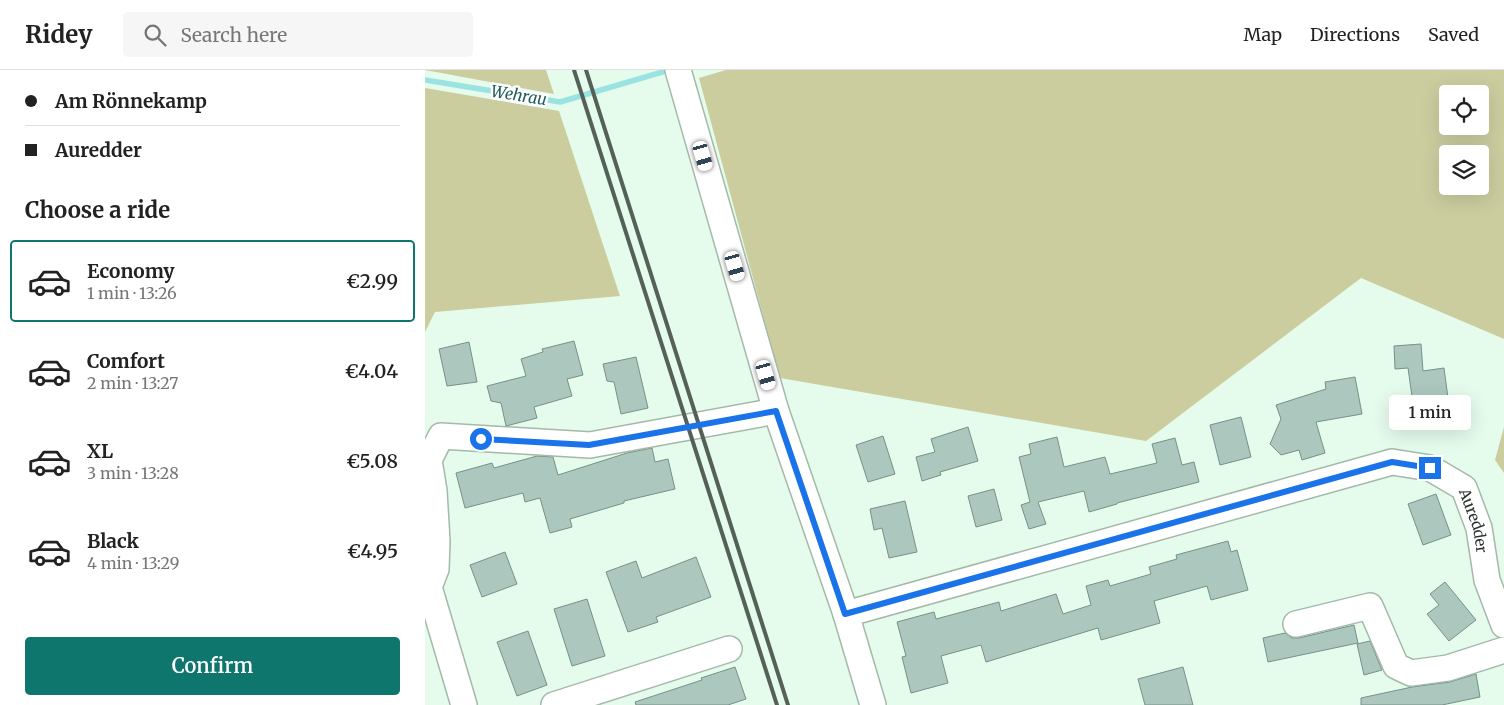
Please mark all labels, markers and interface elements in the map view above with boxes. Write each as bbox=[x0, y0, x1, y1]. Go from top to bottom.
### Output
search box bbox=[123, 12, 473, 57]
text: Ridey bbox=[25, 19, 93, 50]
icon: search bbox=[141, 21, 169, 49]
text: Search here bbox=[181, 23, 287, 47]
text: Map bbox=[1244, 23, 1282, 46]
text: Directions bbox=[1310, 23, 1400, 46]
text: Saved bbox=[1428, 23, 1479, 46]
water label: Wehrau bbox=[490, 81, 548, 109]
map controls bbox=[1439, 85, 1489, 195]
button: locate bbox=[1439, 85, 1489, 135]
text: Am Rönnekamp bbox=[55, 89, 207, 113]
text: Auredder bbox=[55, 138, 142, 162]
car bbox=[691, 140, 714, 172]
button: layers bbox=[1439, 145, 1489, 195]
text: Choose a ride bbox=[25, 196, 170, 224]
car bbox=[723, 250, 746, 282]
icon: car bbox=[27, 259, 72, 304]
text: Economy bbox=[87, 259, 175, 283]
text: €2.99 bbox=[346, 269, 398, 293]
text: 1 min · 13:26 bbox=[87, 283, 177, 303]
icon: car bbox=[27, 349, 72, 394]
text: Comfort bbox=[87, 349, 165, 373]
text: €4.04 bbox=[345, 359, 398, 383]
car bbox=[754, 359, 777, 391]
text: 2 min · 13:27 bbox=[87, 373, 178, 393]
callout: 1 min bbox=[1389, 396, 1471, 430]
text: 1 min bbox=[1408, 402, 1452, 422]
route start bbox=[470, 428, 492, 450]
icon: car bbox=[27, 439, 72, 484]
text: XL bbox=[87, 439, 113, 463]
text: €5.08 bbox=[346, 449, 398, 473]
route end bbox=[1419, 457, 1441, 479]
text: 3 min · 13:28 bbox=[87, 463, 179, 483]
street label: Auredder bbox=[1455, 485, 1492, 554]
icon: car bbox=[27, 529, 72, 574]
text: Black bbox=[87, 529, 139, 553]
text: €4.95 bbox=[347, 539, 398, 563]
text: 4 min · 13:29 bbox=[87, 553, 179, 573]
button: Confirm bbox=[25, 637, 400, 695]

